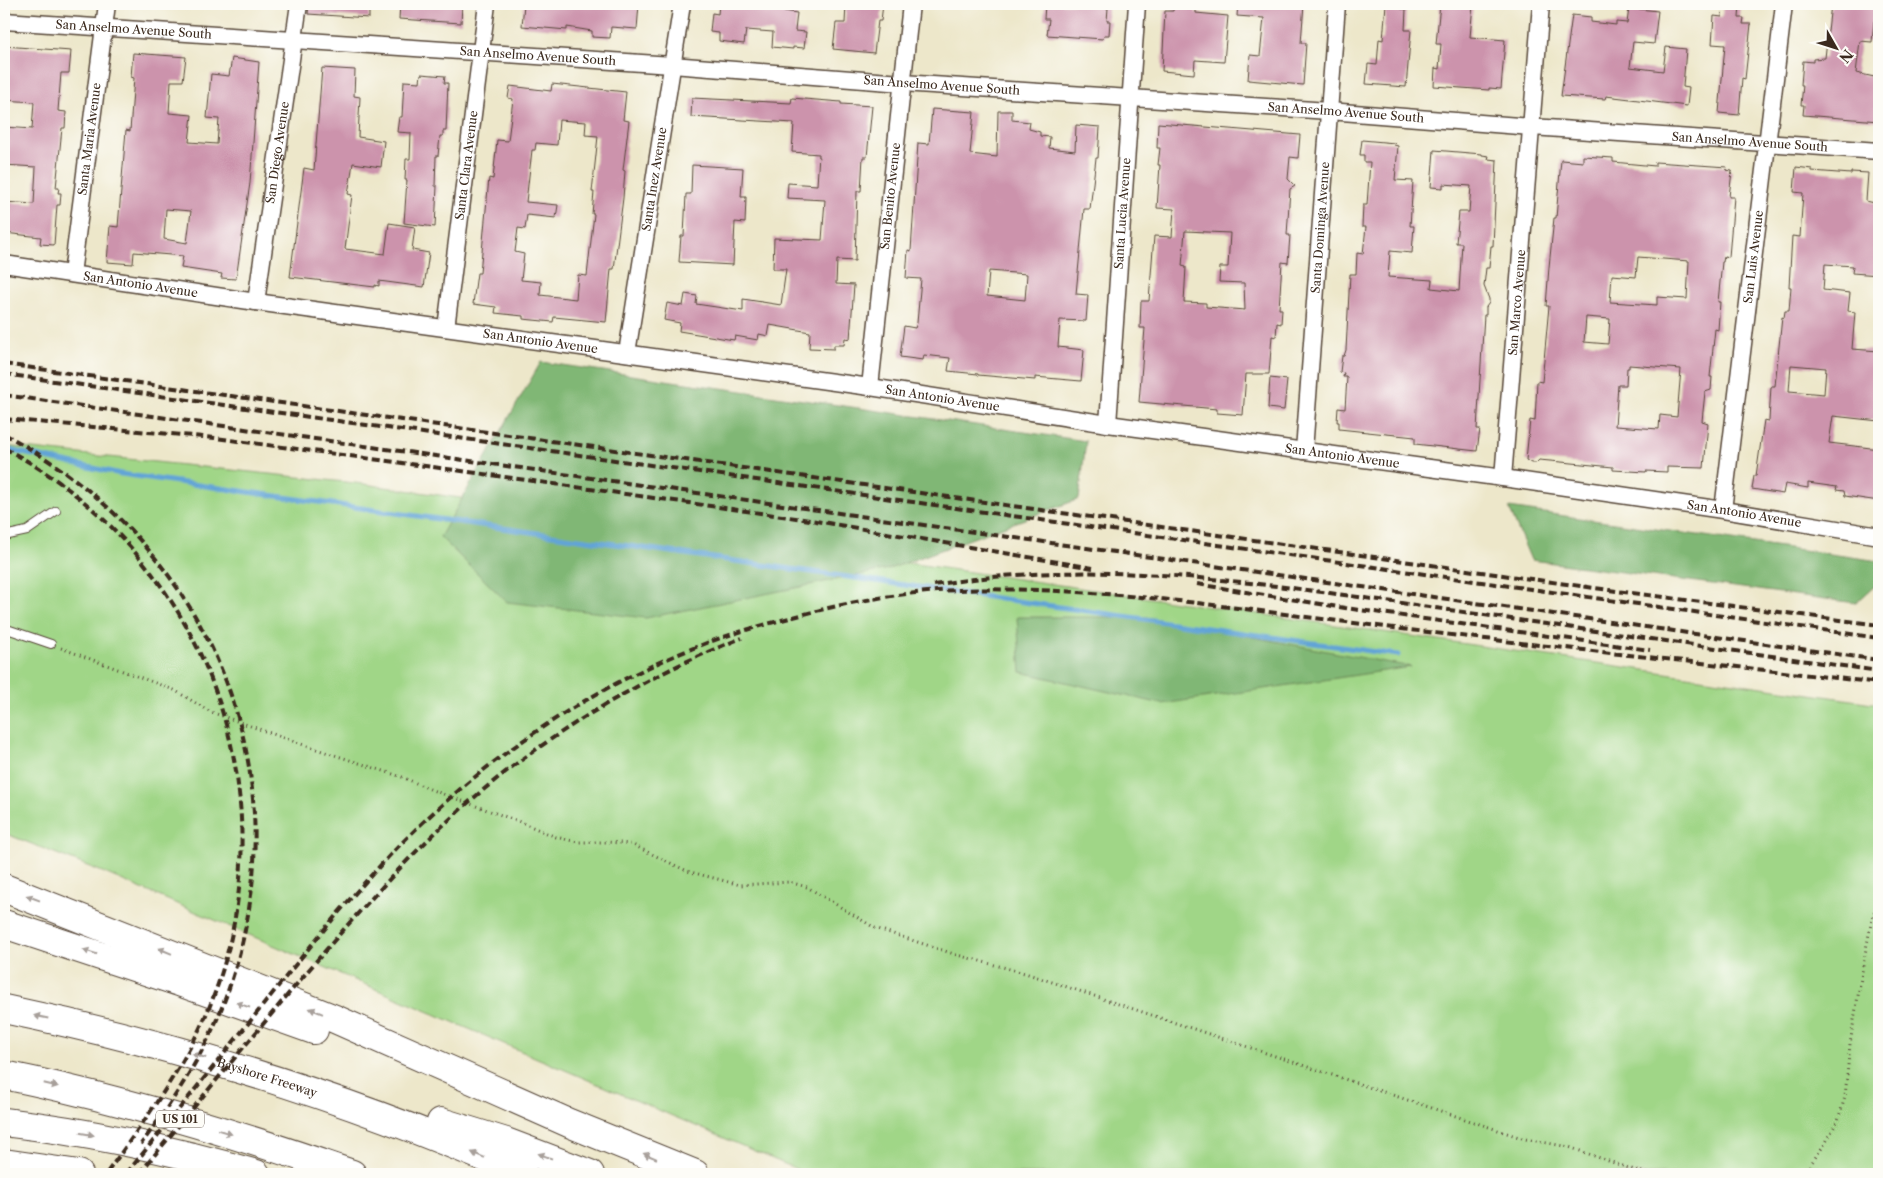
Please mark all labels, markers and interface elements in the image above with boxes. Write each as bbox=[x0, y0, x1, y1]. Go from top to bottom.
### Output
street label: San Anselmo Avenue South bbox=[55, 16, 213, 42]
north arrow bbox=[1810, 22, 1860, 72]
street label: San Anselmo Avenue South bbox=[459, 43, 617, 68]
text: N bbox=[1835, 46, 1857, 67]
street label: San Anselmo Avenue South bbox=[863, 72, 1021, 98]
street label: Santa Maria Avenue bbox=[74, 82, 104, 196]
street label: San Anselmo Avenue South bbox=[1267, 99, 1425, 125]
street label: San Diego Avenue bbox=[262, 100, 292, 205]
street label: Santa Clara Avenue bbox=[452, 109, 481, 221]
street label: Santa Inez Avenue bbox=[638, 126, 670, 232]
street label: San Anselmo Avenue South bbox=[1671, 129, 1829, 154]
street label: San Benito Avenue bbox=[877, 142, 903, 250]
street label: Santa Lucia Avenue bbox=[1111, 157, 1133, 270]
street label: Santa Dominga Avenue bbox=[1308, 161, 1332, 294]
street label: San Luis Avenue bbox=[1740, 209, 1766, 304]
street label: San Marco Avenue bbox=[1505, 249, 1528, 356]
street label: San Antonio Avenue bbox=[82, 268, 199, 300]
street label: San Antonio Avenue bbox=[482, 326, 599, 356]
street label: San Antonio Avenue bbox=[884, 381, 1001, 414]
street label: San Antonio Avenue bbox=[1284, 440, 1401, 471]
street label: San Antonio Avenue bbox=[1686, 497, 1803, 530]
one-way arrow bbox=[26, 894, 40, 902]
one-way arrow bbox=[157, 947, 172, 955]
one-way arrow bbox=[82, 948, 97, 955]
one-way arrow bbox=[236, 1000, 251, 1008]
one-way arrow bbox=[309, 1007, 323, 1015]
one-way arrow bbox=[34, 1013, 49, 1021]
one-way arrow bbox=[191, 1052, 206, 1060]
street label: Bayshore Freeway bbox=[215, 1055, 319, 1100]
one-way arrow bbox=[44, 1081, 59, 1089]
road number: US 101 bbox=[156, 1110, 204, 1128]
one-way arrow bbox=[218, 1129, 233, 1137]
one-way arrow bbox=[79, 1130, 95, 1138]
one-way arrow bbox=[471, 1150, 485, 1158]
one-way arrow bbox=[642, 1151, 657, 1159]
one-way arrow bbox=[537, 1152, 552, 1160]

